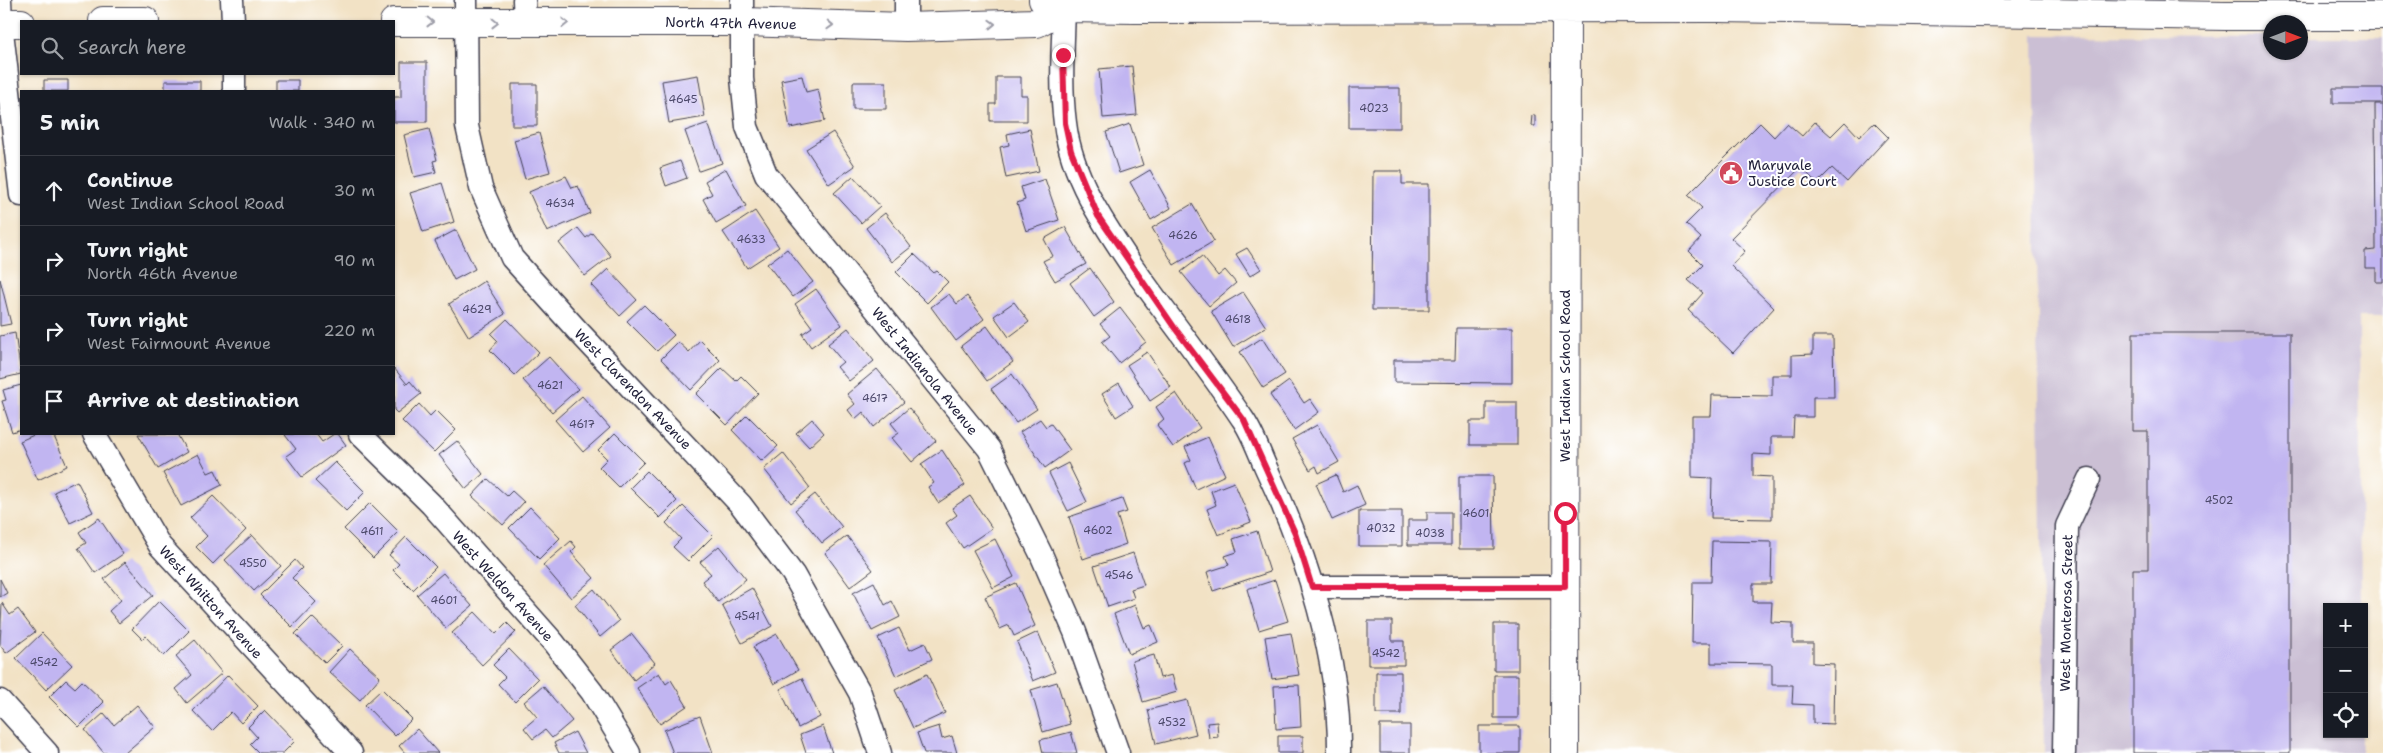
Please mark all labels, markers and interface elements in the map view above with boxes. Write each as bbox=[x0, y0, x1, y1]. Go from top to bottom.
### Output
street label: North 47th Avenue bbox=[665, 13, 797, 33]
north arrow bbox=[2263, 15, 2308, 60]
one-way arrow bbox=[426, 17, 434, 27]
one-way arrow bbox=[562, 17, 570, 28]
one-way arrow bbox=[492, 18, 500, 28]
one-way arrow bbox=[826, 19, 834, 30]
one-way arrow bbox=[988, 19, 996, 29]
search box bbox=[20, 20, 395, 75]
icon: search bbox=[38, 34, 66, 62]
text: Search here bbox=[78, 35, 187, 60]
route end bbox=[1052, 44, 1075, 67]
house number: 4645 bbox=[669, 92, 698, 107]
house number: 4023 bbox=[1359, 101, 1389, 116]
text: 5 min bbox=[40, 109, 100, 137]
text: Walk · 340 m bbox=[269, 112, 375, 133]
place label: Maryvale Justice Court bbox=[1748, 156, 1837, 190]
public building icon: Maryvale Justice Court bbox=[1718, 160, 1744, 186]
text: Continue bbox=[87, 168, 173, 193]
icon: ahead bbox=[40, 177, 68, 205]
text: 30 m bbox=[334, 180, 375, 201]
text: West Indian School Road bbox=[87, 193, 284, 214]
house number: 4634 bbox=[545, 196, 575, 211]
house number: 4626 bbox=[1168, 228, 1198, 243]
house number: 4633 bbox=[736, 232, 766, 247]
text: Turn right bbox=[87, 238, 188, 263]
icon: right bbox=[40, 247, 68, 275]
text: 90 m bbox=[334, 250, 375, 271]
text: North 46th Avenue bbox=[87, 263, 238, 284]
street label: West Indian School Road bbox=[1556, 290, 1574, 462]
house number: 4629 bbox=[462, 302, 492, 317]
street label: West Indianola Avenue bbox=[868, 303, 982, 439]
text: Turn right bbox=[87, 308, 188, 333]
house number: 4618 bbox=[1225, 312, 1251, 327]
icon: right bbox=[40, 317, 68, 345]
text: 220 m bbox=[323, 320, 375, 341]
street label: West Clarendon Avenue bbox=[570, 325, 696, 453]
text: West Fairmount Avenue bbox=[87, 333, 271, 354]
house number: 4621 bbox=[537, 378, 563, 393]
icon: arrive bbox=[40, 387, 68, 415]
text: Arrive at destination bbox=[87, 388, 299, 413]
house number: 4617 bbox=[862, 391, 888, 406]
house number: 4617 bbox=[569, 417, 595, 432]
house number: 4502 bbox=[2205, 493, 2233, 508]
route start bbox=[1554, 502, 1577, 525]
house number: 4601 bbox=[1463, 506, 1489, 521]
house number: 4032 bbox=[1366, 521, 1396, 536]
house number: 4602 bbox=[1083, 523, 1113, 538]
house number: 4611 bbox=[360, 524, 384, 539]
house number: 4038 bbox=[1415, 526, 1445, 541]
street label: West Weldon Avenue bbox=[449, 527, 558, 645]
street label: West Monterosa Street bbox=[2056, 534, 2076, 692]
street label: West Whitton Avenue bbox=[155, 542, 267, 662]
house number: 4550 bbox=[239, 556, 267, 571]
house number: 4546 bbox=[1104, 568, 1134, 583]
house number: 4601 bbox=[431, 593, 457, 608]
map controls bbox=[2323, 603, 2368, 738]
button: + bbox=[2323, 603, 2368, 648]
house number: 4541 bbox=[734, 609, 760, 624]
house number: 4542 bbox=[1372, 646, 1400, 661]
button: − bbox=[2323, 648, 2368, 693]
house number: 4542 bbox=[30, 655, 58, 670]
button: locate bbox=[2323, 693, 2368, 738]
house number: 4532 bbox=[1158, 715, 1186, 730]

